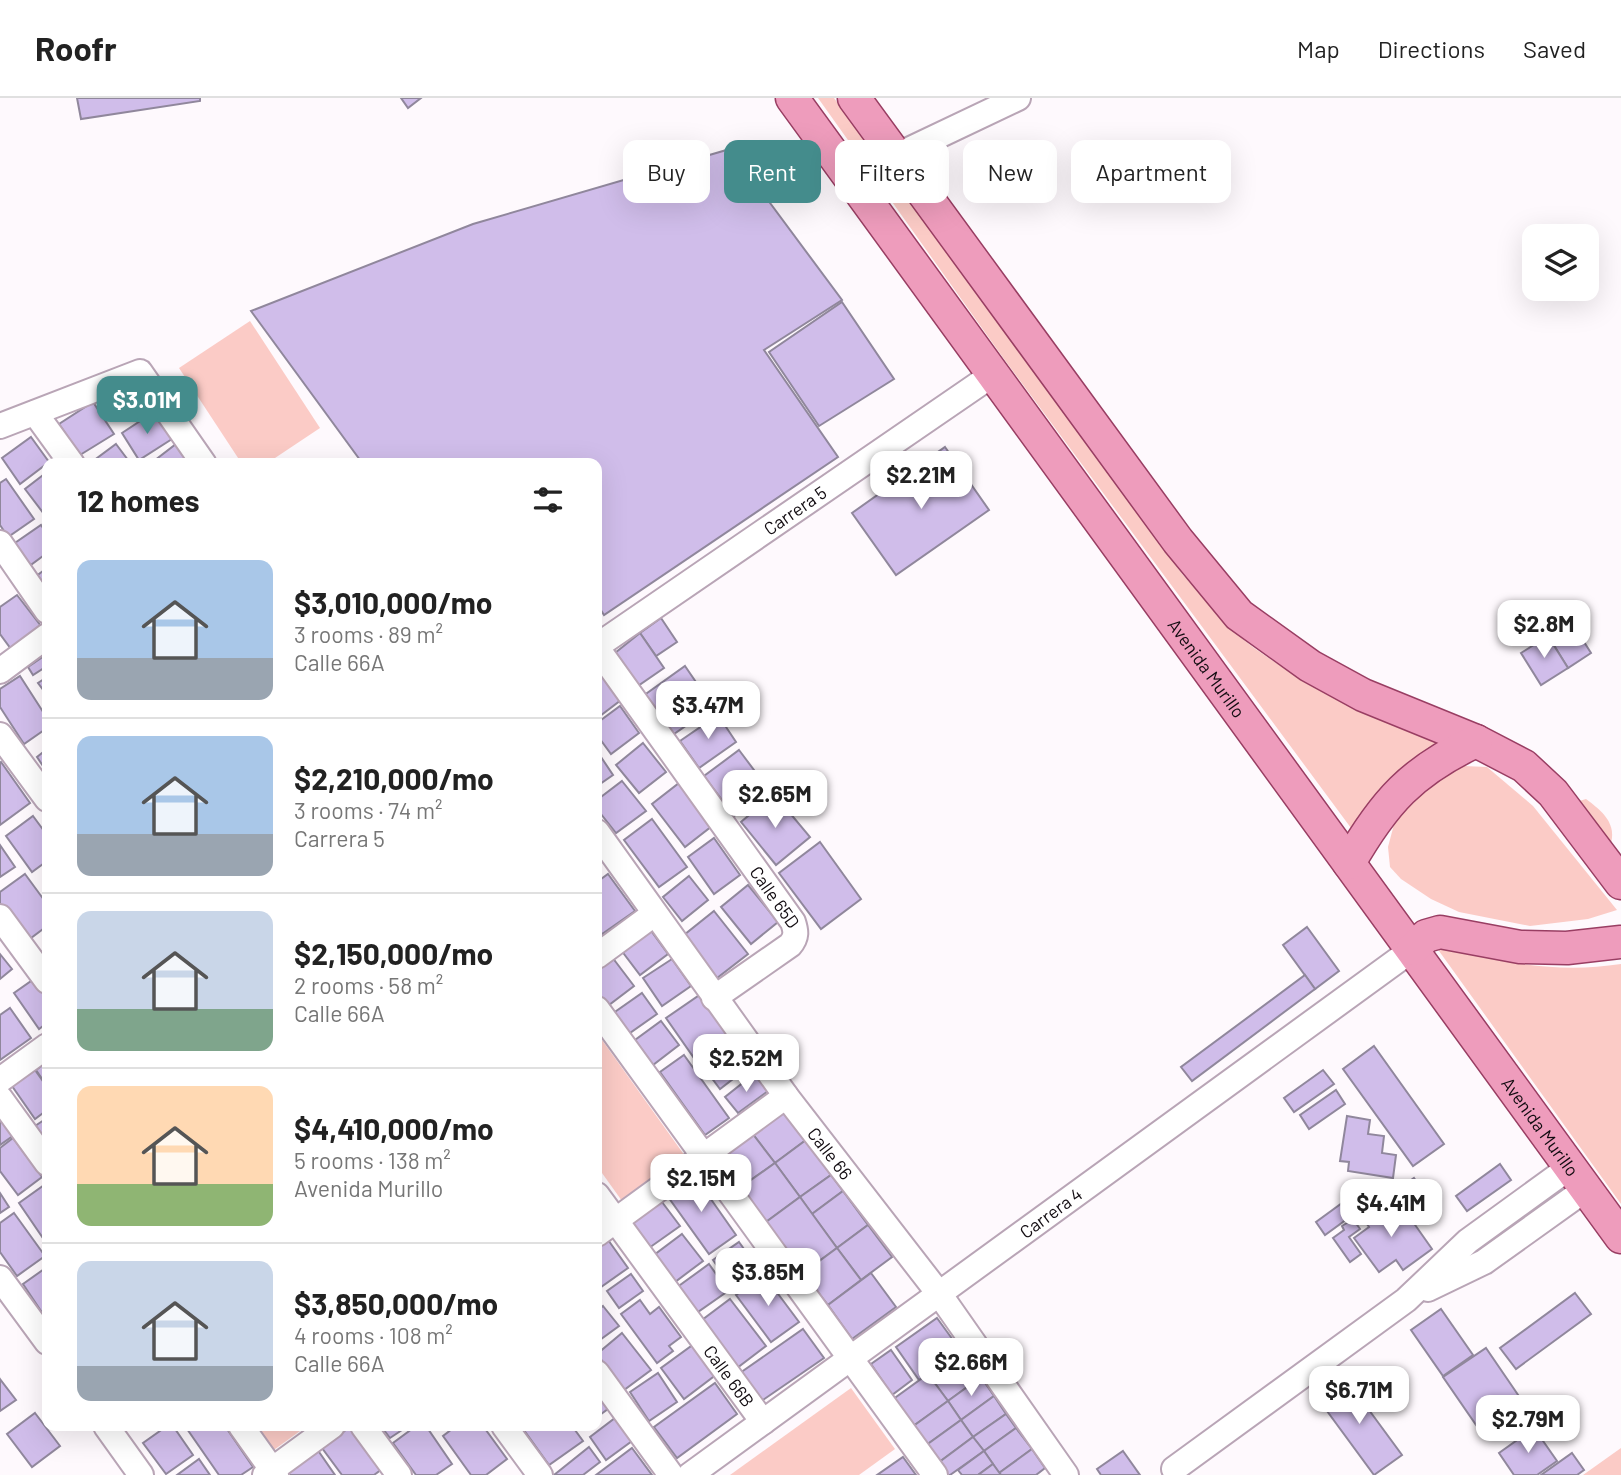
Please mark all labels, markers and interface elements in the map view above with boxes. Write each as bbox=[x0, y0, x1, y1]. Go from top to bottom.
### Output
text: Roofr bbox=[35, 28, 117, 68]
text: Map bbox=[1297, 34, 1340, 63]
text: Directions bbox=[1378, 34, 1485, 63]
text: Saved bbox=[1523, 34, 1586, 63]
chip: Buy bbox=[623, 140, 710, 203]
chip: Rent bbox=[724, 140, 821, 203]
chip: Filters bbox=[835, 140, 949, 203]
chip: New bbox=[963, 140, 1057, 203]
chip: Apartment bbox=[1071, 140, 1231, 203]
map controls bbox=[1522, 224, 1599, 301]
button: layers bbox=[1522, 224, 1599, 301]
pin: $3.01M bbox=[90, 376, 204, 436]
text: $3.01M bbox=[113, 385, 181, 413]
pin: $2.21M bbox=[864, 452, 978, 511]
text: $2.21M bbox=[886, 460, 956, 488]
icon: filters bbox=[529, 481, 567, 519]
street label: Carrera 5 bbox=[759, 481, 831, 539]
text: 12 homes bbox=[77, 482, 200, 518]
text: $3,010,000/mo bbox=[294, 584, 492, 620]
icon: home bbox=[133, 588, 217, 672]
pin: $2.8M bbox=[1495, 601, 1593, 660]
text: $2.8M bbox=[1513, 609, 1575, 637]
street label: Avenida Murillo bbox=[1164, 614, 1250, 722]
text: 3 rooms · 89 m² bbox=[294, 620, 443, 648]
text: Calle 66A bbox=[294, 648, 385, 676]
pin: $3.47M bbox=[651, 682, 765, 741]
text: $3.47M bbox=[672, 690, 744, 718]
text: $2,210,000/mo bbox=[294, 760, 494, 796]
icon: home bbox=[133, 764, 217, 848]
pin: $2.65M bbox=[718, 770, 832, 830]
text: $2.65M bbox=[738, 779, 812, 807]
text: 3 rooms · 74 m² bbox=[294, 796, 443, 824]
text: Carrera 5 bbox=[294, 824, 385, 852]
street label: Calle 65D bbox=[745, 862, 805, 932]
text: $2,150,000/mo bbox=[294, 935, 493, 971]
icon: home bbox=[133, 939, 217, 1023]
text: 2 rooms · 58 m² bbox=[294, 971, 443, 999]
text: Calle 66A bbox=[294, 999, 385, 1027]
pin: $2.52M bbox=[689, 1034, 803, 1094]
text: $2.52M bbox=[709, 1043, 783, 1071]
street label: Avenida Murillo bbox=[1497, 1073, 1584, 1180]
text: $4,410,000/mo bbox=[294, 1110, 494, 1146]
icon: home bbox=[133, 1114, 217, 1198]
street label: Calle 66 bbox=[803, 1123, 857, 1184]
text: 5 rooms · 138 m² bbox=[294, 1146, 451, 1174]
pin: $2.15M bbox=[644, 1154, 758, 1214]
text: $2.15M bbox=[666, 1163, 736, 1191]
text: Avenida Murillo bbox=[294, 1174, 443, 1202]
pin: $4.41M bbox=[1334, 1180, 1448, 1239]
street label: Carrera 4 bbox=[1015, 1183, 1086, 1243]
text: $4.41M bbox=[1356, 1188, 1426, 1216]
pin: $3.85M bbox=[711, 1248, 825, 1308]
text: $3.85M bbox=[731, 1257, 805, 1285]
text: $3,850,000/mo bbox=[294, 1285, 498, 1321]
icon: home bbox=[133, 1289, 217, 1373]
text: 4 rooms · 108 m² bbox=[294, 1321, 453, 1349]
pin: $2.66M bbox=[914, 1338, 1028, 1398]
street label: Calle 66B bbox=[699, 1341, 759, 1411]
text: $2.66M bbox=[934, 1347, 1008, 1375]
text: Calle 66A bbox=[294, 1349, 385, 1377]
pin: $6.71M bbox=[1302, 1366, 1416, 1426]
text: $6.71M bbox=[1325, 1375, 1393, 1403]
pin: $2.79M bbox=[1471, 1396, 1585, 1455]
text: $2.79M bbox=[1492, 1404, 1564, 1432]

